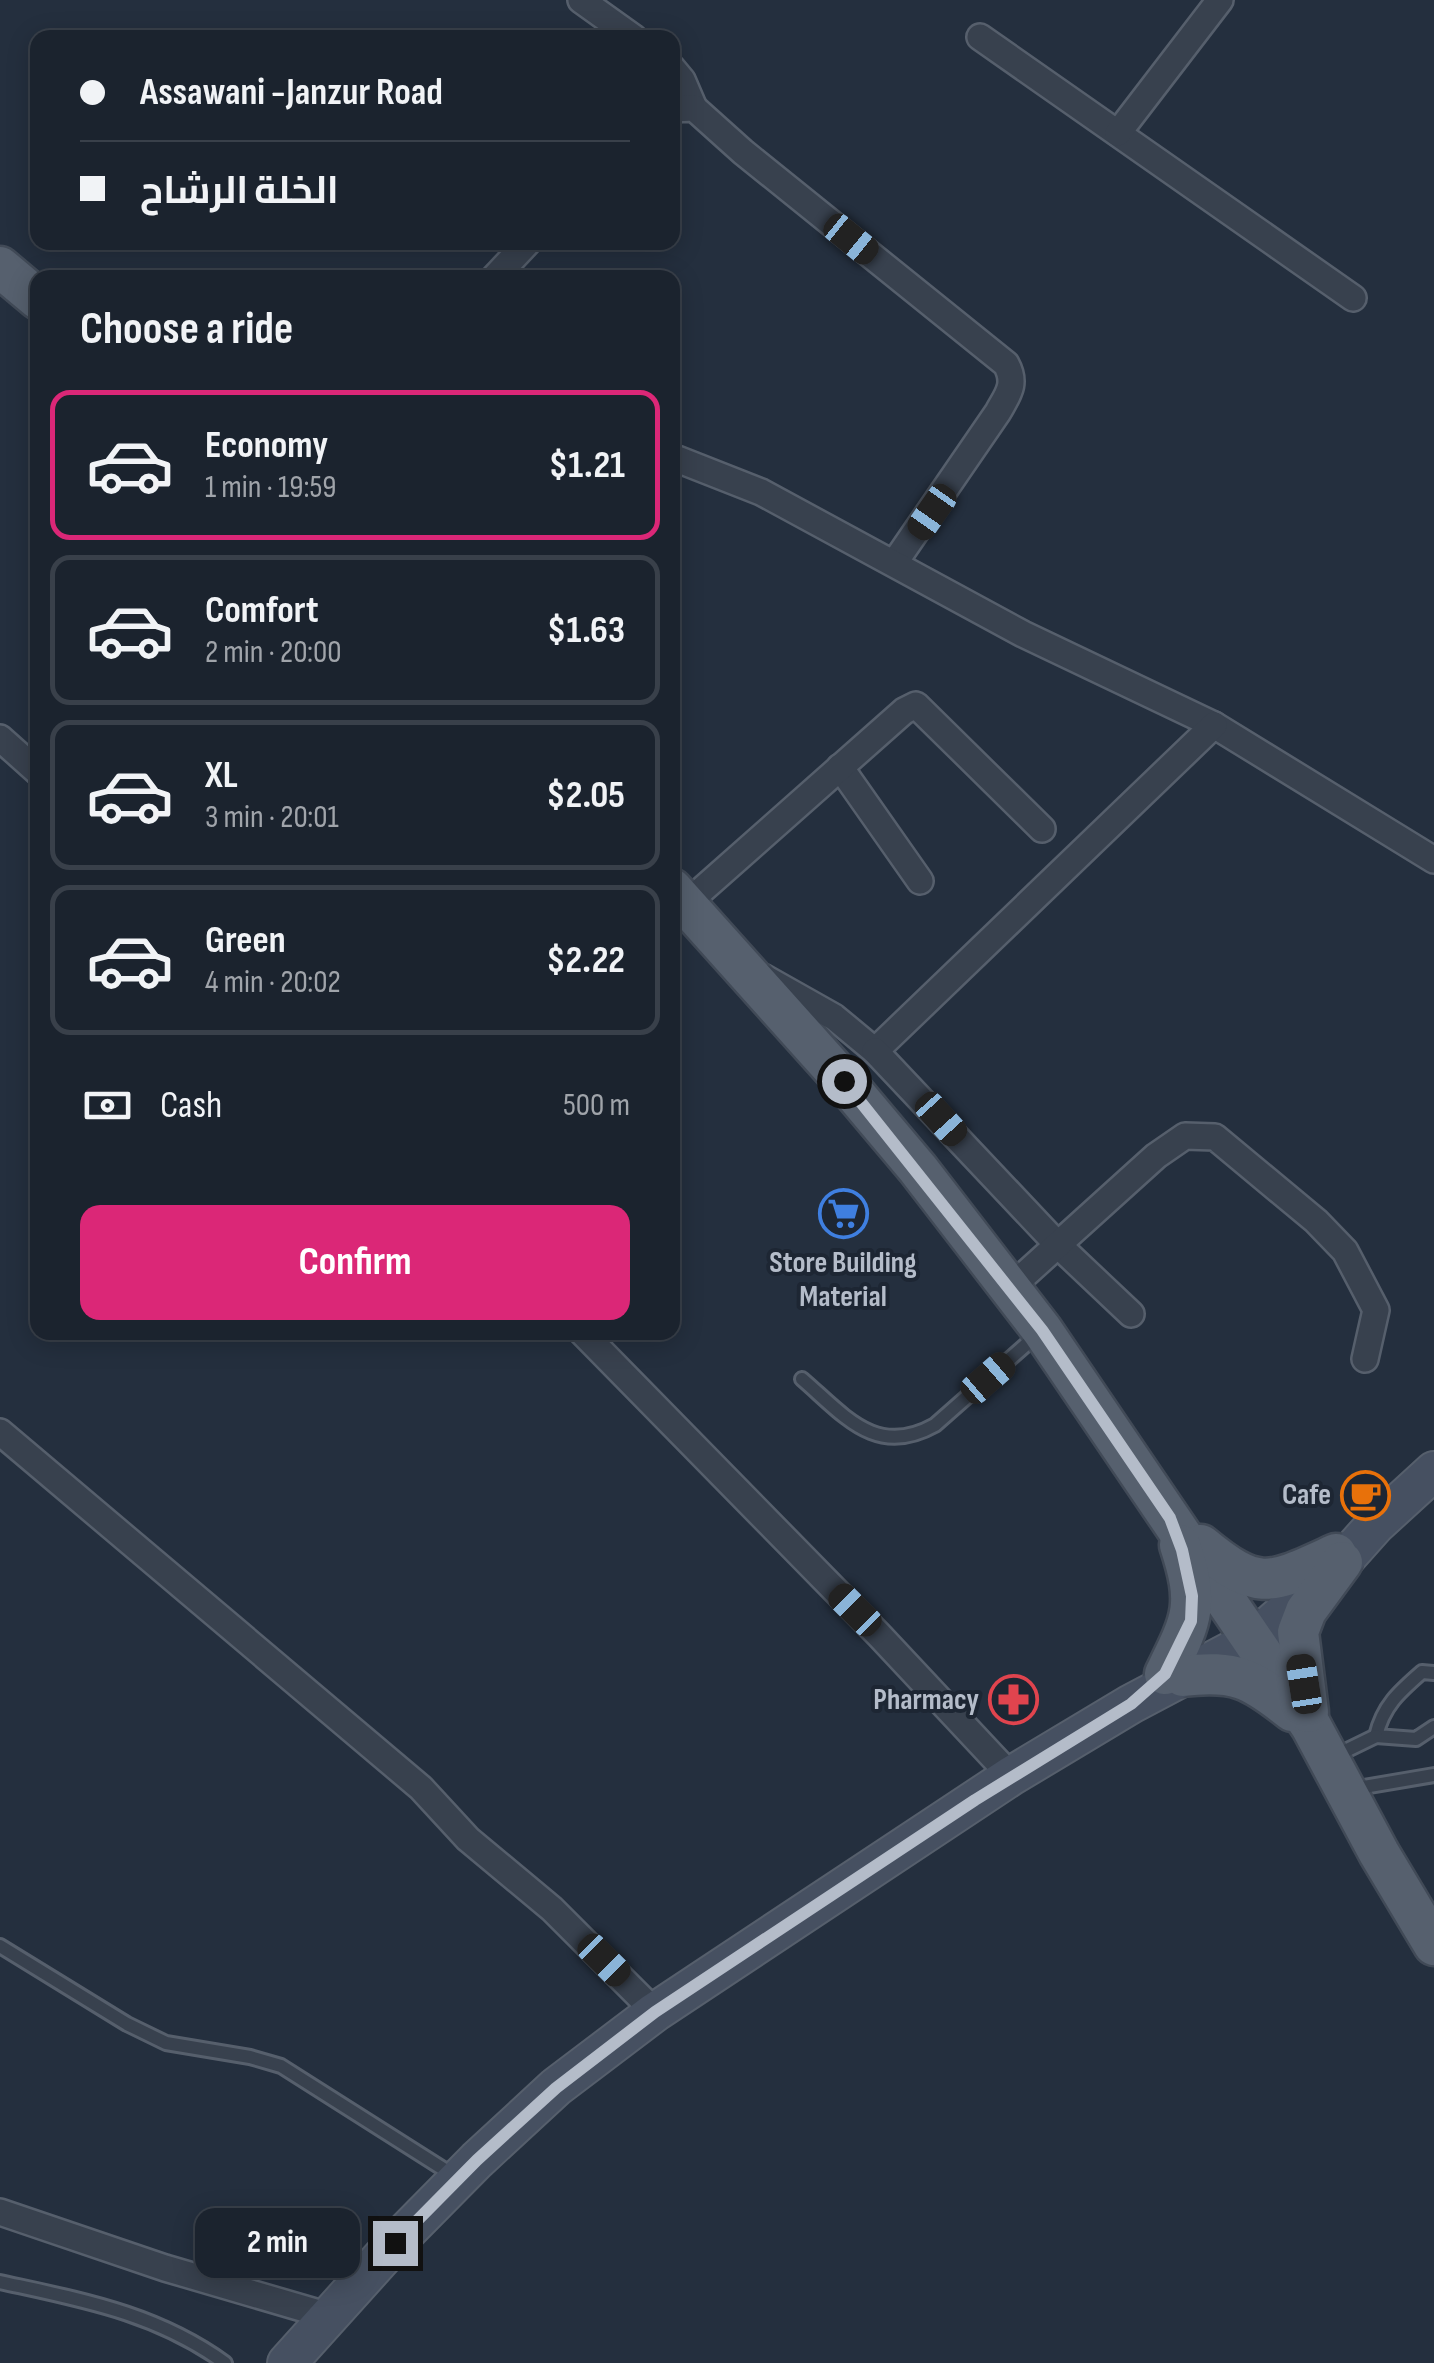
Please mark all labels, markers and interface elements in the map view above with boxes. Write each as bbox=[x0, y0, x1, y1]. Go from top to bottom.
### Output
text: Assawani -Janzur Road bbox=[140, 70, 443, 115]
text: الخلة الرشاح bbox=[140, 169, 339, 214]
car bbox=[818, 208, 884, 270]
text: Choose a ride bbox=[80, 302, 293, 357]
icon: car bbox=[85, 420, 175, 510]
text: Economy bbox=[205, 423, 328, 468]
text: $1.21 bbox=[549, 443, 625, 488]
text: 1 min · 19:59 bbox=[205, 468, 336, 507]
car bbox=[903, 479, 961, 545]
icon: car bbox=[85, 585, 175, 675]
text: Comfort bbox=[205, 588, 319, 633]
text: $1.63 bbox=[547, 608, 625, 653]
text: 2 min · 20:00 bbox=[205, 633, 342, 672]
icon: car bbox=[85, 750, 175, 840]
text: XL bbox=[205, 753, 238, 798]
text: $2.05 bbox=[546, 773, 625, 818]
text: 3 min · 20:01 bbox=[205, 798, 339, 837]
icon: car bbox=[85, 915, 175, 1005]
text: Green bbox=[205, 918, 286, 963]
text: $2.22 bbox=[546, 938, 625, 983]
text: 4 min · 20:02 bbox=[205, 963, 341, 1002]
route start bbox=[822, 1059, 867, 1104]
icon: cash bbox=[80, 1078, 135, 1133]
text: Cash bbox=[160, 1083, 222, 1128]
text: 500 m bbox=[563, 1086, 630, 1125]
car bbox=[910, 1087, 972, 1151]
supermarket icon: Store Building Material bbox=[817, 1188, 869, 1240]
button: Confirm bbox=[80, 1205, 630, 1320]
place label: Store Building Material bbox=[769, 1245, 917, 1315]
car bbox=[956, 1347, 1020, 1409]
cafe icon: Cafe bbox=[1340, 1469, 1392, 1521]
place label: Cafe bbox=[1282, 1477, 1331, 1513]
car bbox=[823, 1578, 887, 1642]
car bbox=[1284, 1652, 1324, 1716]
pharmacy icon: Pharmacy bbox=[988, 1674, 1040, 1726]
place label: Pharmacy bbox=[873, 1682, 980, 1718]
car bbox=[572, 1928, 636, 1992]
callout: 2 min bbox=[195, 2208, 360, 2278]
route end bbox=[373, 2221, 418, 2266]
text: 2 min bbox=[247, 2223, 308, 2262]

